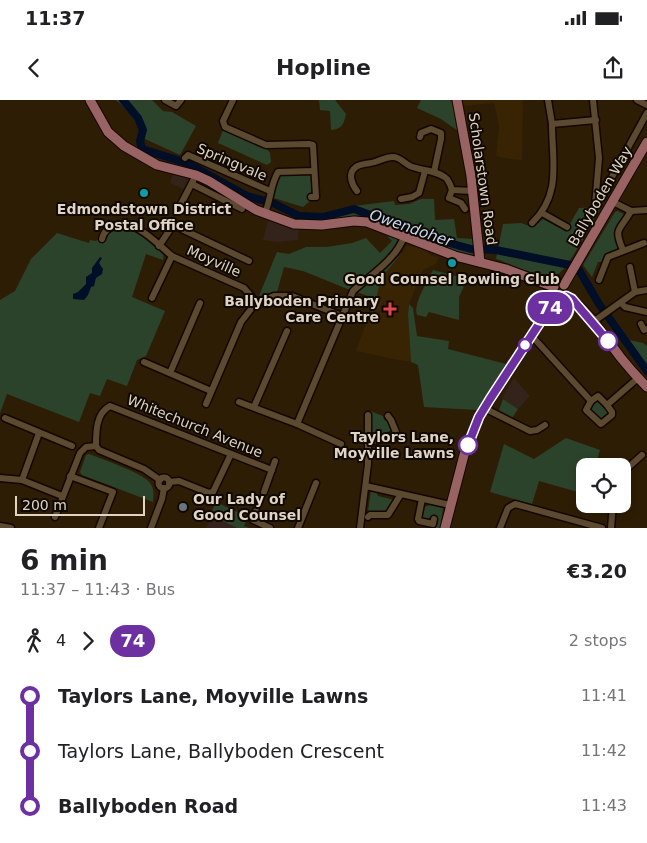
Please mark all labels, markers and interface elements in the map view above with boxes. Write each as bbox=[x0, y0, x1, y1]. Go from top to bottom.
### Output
text: 11:37 bbox=[25, 7, 85, 29]
icon: back bbox=[20, 54, 48, 82]
icon: share bbox=[599, 54, 627, 82]
text: Hopline bbox=[276, 55, 371, 80]
street label: Scholarstown Road bbox=[466, 112, 500, 246]
street label: Springvale bbox=[195, 140, 269, 184]
street label: Ballyboden Way bbox=[565, 143, 635, 249]
marker: Edmondstown District Postal Office bbox=[138, 187, 150, 199]
place label: Edmondstown District Postal Office bbox=[57, 201, 231, 233]
water label: Owendoher bbox=[367, 205, 456, 251]
street label: Moyville bbox=[184, 242, 244, 280]
marker: Good Counsel Bowling Club bbox=[446, 257, 458, 269]
place label: Good Counsel Bowling Club bbox=[344, 271, 560, 287]
line badge: 74 bbox=[528, 292, 572, 324]
place label: Ballyboden Primary Care Centre bbox=[224, 293, 379, 325]
text: 74 bbox=[537, 297, 563, 318]
marker: Ballyboden Primary Care Centre bbox=[383, 302, 397, 316]
unlabelled marker bbox=[598, 331, 618, 351]
unlabelled marker bbox=[518, 338, 532, 352]
street label: Whitechurch Avenue bbox=[125, 391, 265, 461]
place label: Taylors Lane, Moyville Lawns bbox=[334, 429, 454, 461]
marker: Taylors Lane, Moyville Lawns bbox=[458, 435, 478, 455]
map controls bbox=[576, 458, 631, 513]
button: locate bbox=[576, 458, 631, 513]
place label: Our Lady of Good Counsel bbox=[193, 491, 301, 523]
scale bar bbox=[15, 493, 145, 516]
text: 200 m bbox=[22, 497, 67, 513]
marker: Our Lady of Good Counsel bbox=[177, 501, 189, 513]
text: 6 min bbox=[20, 544, 108, 577]
text: €3.20 bbox=[567, 560, 627, 582]
text: 11:37 – 11:43 · Bus bbox=[20, 580, 175, 599]
icon: walk bbox=[20, 627, 48, 655]
icon: forward bbox=[74, 627, 102, 655]
text: 74 bbox=[120, 630, 145, 651]
text: 4 bbox=[56, 631, 66, 650]
text: 2 stops bbox=[569, 631, 627, 650]
text: Taylors Lane, Moyville Lawns bbox=[58, 685, 368, 707]
text: 11:41 bbox=[581, 686, 627, 705]
text: Taylors Lane, Ballyboden Crescent bbox=[58, 740, 384, 762]
text: 11:42 bbox=[581, 741, 627, 760]
text: Ballyboden Road bbox=[58, 795, 238, 817]
text: 11:43 bbox=[581, 796, 627, 815]

